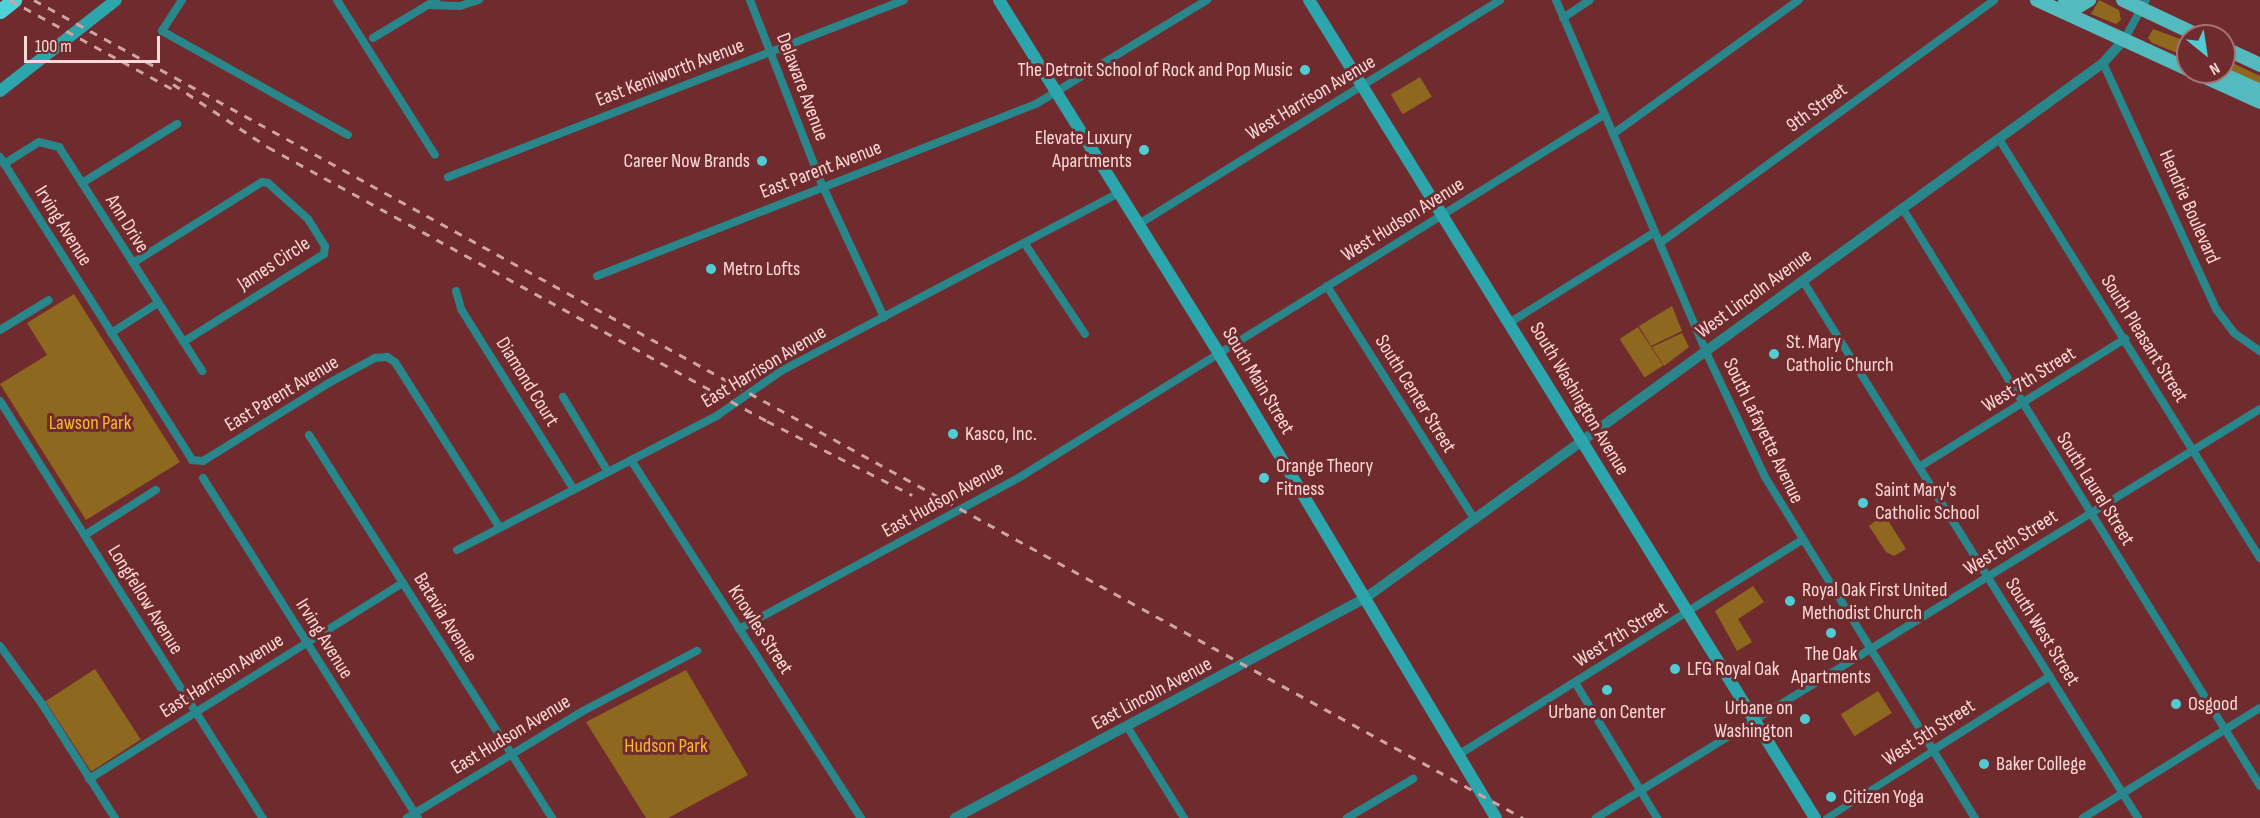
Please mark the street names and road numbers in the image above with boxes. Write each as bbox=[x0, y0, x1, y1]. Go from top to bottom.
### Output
street label: Delaware Avenue bbox=[770, 30, 834, 144]
street label: East Kenilworth Avenue bbox=[592, 34, 748, 112]
street label: West Harrison Avenue bbox=[1242, 50, 1380, 146]
street label: 9th Street bbox=[1782, 78, 1852, 138]
street label: East Parent Avenue bbox=[757, 136, 885, 204]
street label: Hendrie Boulevard bbox=[2153, 146, 2225, 268]
street label: West Hudson Avenue bbox=[1337, 173, 1469, 267]
street label: Irving Avenue bbox=[29, 181, 97, 271]
street label: Ann Drive bbox=[100, 190, 154, 258]
street label: James Circle bbox=[233, 232, 315, 296]
street label: West Lincoln Avenue bbox=[1691, 244, 1817, 344]
street label: South Pleasant Street bbox=[2095, 271, 2193, 407]
street label: South Washington Avenue bbox=[1524, 318, 1634, 480]
street label: East Harrison Avenue bbox=[697, 320, 831, 414]
street label: South Main Street bbox=[1217, 323, 1299, 439]
street label: South Center Street bbox=[1369, 331, 1461, 457]
street label: Diamond Court bbox=[490, 333, 564, 431]
street label: West 7th Street bbox=[1978, 342, 2080, 418]
street label: East Parent Avenue bbox=[221, 351, 343, 437]
street label: South Lafayette Avenue bbox=[1717, 354, 1809, 508]
street label: South Laurel Street bbox=[2051, 428, 2139, 550]
street label: East Hudson Avenue bbox=[878, 457, 1008, 543]
street label: West 6th Street bbox=[1960, 505, 2062, 581]
street label: Longfellow Avenue bbox=[102, 541, 188, 659]
street label: Batavia Avenue bbox=[408, 569, 482, 667]
street label: South West Street bbox=[1999, 574, 2085, 690]
street label: Knowles Street bbox=[722, 581, 798, 679]
street label: Irving Avenue bbox=[290, 594, 358, 684]
street label: West 7th Street bbox=[1570, 597, 1672, 673]
street label: East Harrison Avenue bbox=[156, 628, 288, 724]
street label: East Lincoln Avenue bbox=[1088, 652, 1216, 736]
street label: East Hudson Avenue bbox=[447, 690, 575, 780]
street label: West 5th Street bbox=[1878, 694, 1980, 772]

